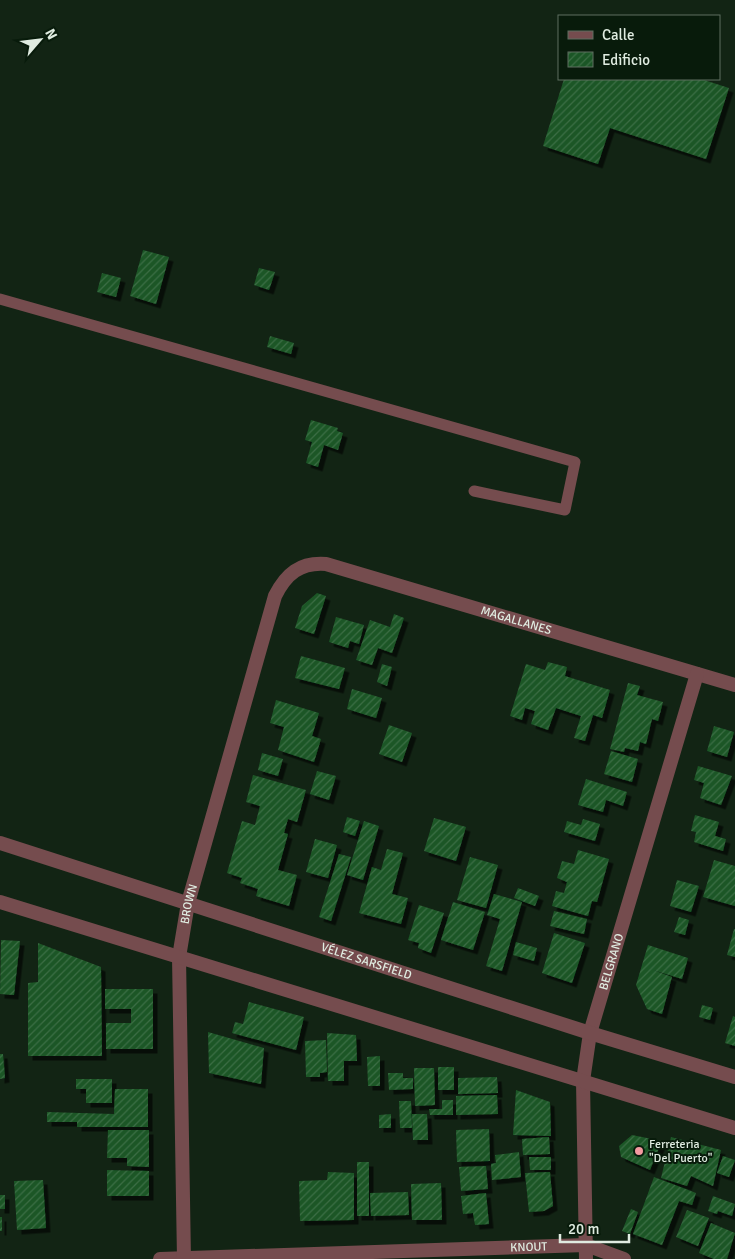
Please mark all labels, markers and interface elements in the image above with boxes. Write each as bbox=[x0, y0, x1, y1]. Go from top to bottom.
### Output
north arrow bbox=[15, 15, 65, 65]
legend bbox=[558, 15, 720, 80]
text: N bbox=[41, 26, 61, 42]
text: Calle bbox=[602, 26, 635, 44]
text: Edificio bbox=[602, 51, 650, 69]
street label: MAGALLANES bbox=[479, 603, 554, 638]
street label: BROWN bbox=[178, 882, 201, 925]
street label: BELGRANO bbox=[596, 932, 627, 992]
street label: VÉLEZ SARSFIELD bbox=[319, 940, 414, 983]
place label: Ferreteria "Del Puerto" bbox=[649, 1137, 713, 1166]
marker: Ferreteria "Del Puerto" bbox=[633, 1145, 645, 1157]
scale bar bbox=[560, 1212, 629, 1244]
text: 20 m bbox=[568, 1220, 599, 1238]
street label: KNOUT bbox=[510, 1239, 548, 1255]

